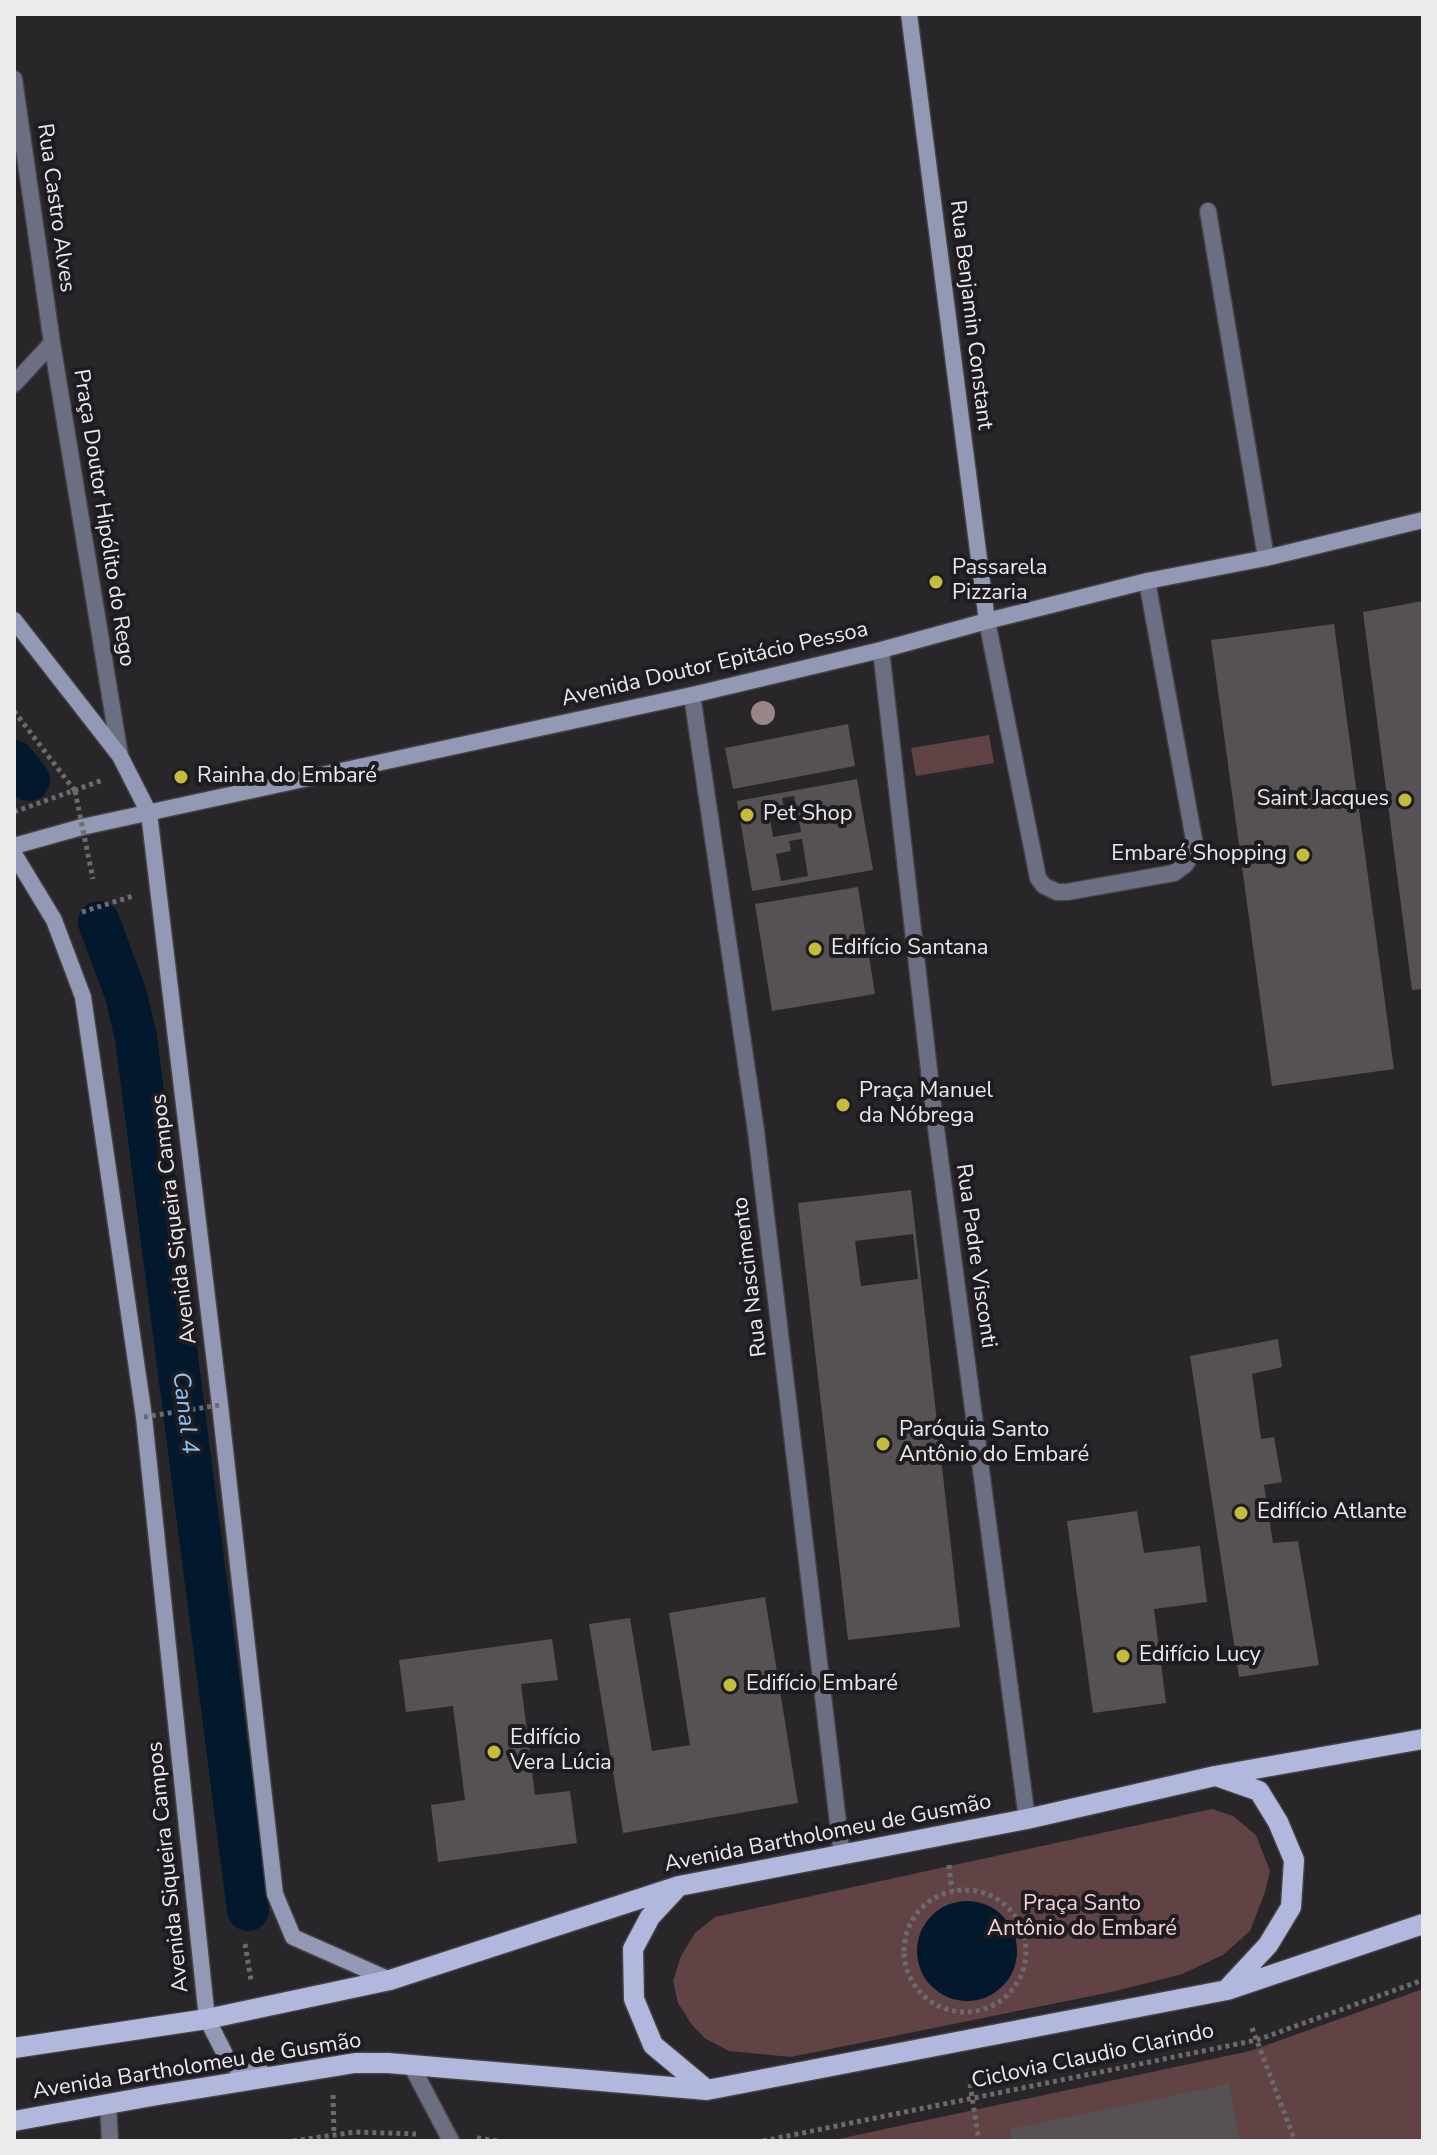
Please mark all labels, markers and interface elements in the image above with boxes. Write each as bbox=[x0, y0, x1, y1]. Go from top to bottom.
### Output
street label: Rua Castro Alves bbox=[30, 122, 80, 294]
street label: Rua Benjamin Constant bbox=[943, 199, 997, 431]
street label: Praça Doutor Hipólito do Rego bbox=[66, 367, 140, 669]
place label: Passarela Pizzaria bbox=[952, 556, 1047, 608]
marker: Passarela Pizzaria bbox=[927, 573, 945, 591]
street label: Avenida Doutor Epitácio Pessoa bbox=[559, 617, 871, 713]
place label: Rainha do Embaré bbox=[197, 764, 377, 790]
marker: Rainha do Embaré bbox=[172, 768, 190, 786]
place label: Saint Jacques bbox=[1257, 787, 1389, 813]
marker: Saint Jacques bbox=[1396, 791, 1414, 809]
place label: Pet Shop bbox=[763, 802, 853, 828]
marker: Pet Shop bbox=[738, 806, 756, 824]
place label: Embaré Shopping bbox=[1111, 842, 1287, 868]
marker: Embaré Shopping bbox=[1294, 846, 1312, 864]
place label: Edifício Santana bbox=[831, 936, 988, 962]
marker: Edifício Santana bbox=[806, 940, 824, 958]
place label: Praça Manuel da Nóbrega bbox=[859, 1079, 993, 1130]
street label: Avenida Siqueira Campos bbox=[147, 1092, 203, 1346]
marker: Praça Manuel da Nóbrega bbox=[834, 1096, 852, 1114]
street label: Rua Padre Visconti bbox=[949, 1162, 1001, 1350]
street label: Rua Nascimento bbox=[728, 1195, 774, 1359]
water label: Canal 4 bbox=[165, 1370, 203, 1456]
place label: Paróquia Santo Antônio do Embaré bbox=[899, 1418, 1089, 1470]
marker: Paróquia Santo Antônio do Embaré bbox=[874, 1435, 892, 1453]
place label: Edifício Atlante bbox=[1257, 1500, 1407, 1526]
marker: Edifício Atlante bbox=[1232, 1504, 1250, 1522]
place label: Edifício Lucy bbox=[1139, 1643, 1261, 1669]
marker: Edifício Lucy bbox=[1114, 1647, 1132, 1665]
place label: Edifício Embaré bbox=[746, 1672, 898, 1698]
marker: Edifício Embaré bbox=[721, 1676, 739, 1694]
place label: Edifício Vera Lúcia bbox=[510, 1726, 612, 1778]
street label: Avenida Siqueira Campos bbox=[143, 1740, 195, 1994]
marker: Edifício Vera Lúcia bbox=[485, 1743, 503, 1761]
street label: Avenida Bartholomeu de Gusmão bbox=[662, 1789, 994, 1879]
park label: Praça Santo Antônio do Embaré bbox=[987, 1892, 1177, 1944]
street label: Ciclovia Claudio Clarindo bbox=[969, 2018, 1217, 2096]
street label: Avenida Bartholomeu de Gusmão bbox=[31, 2028, 363, 2106]

